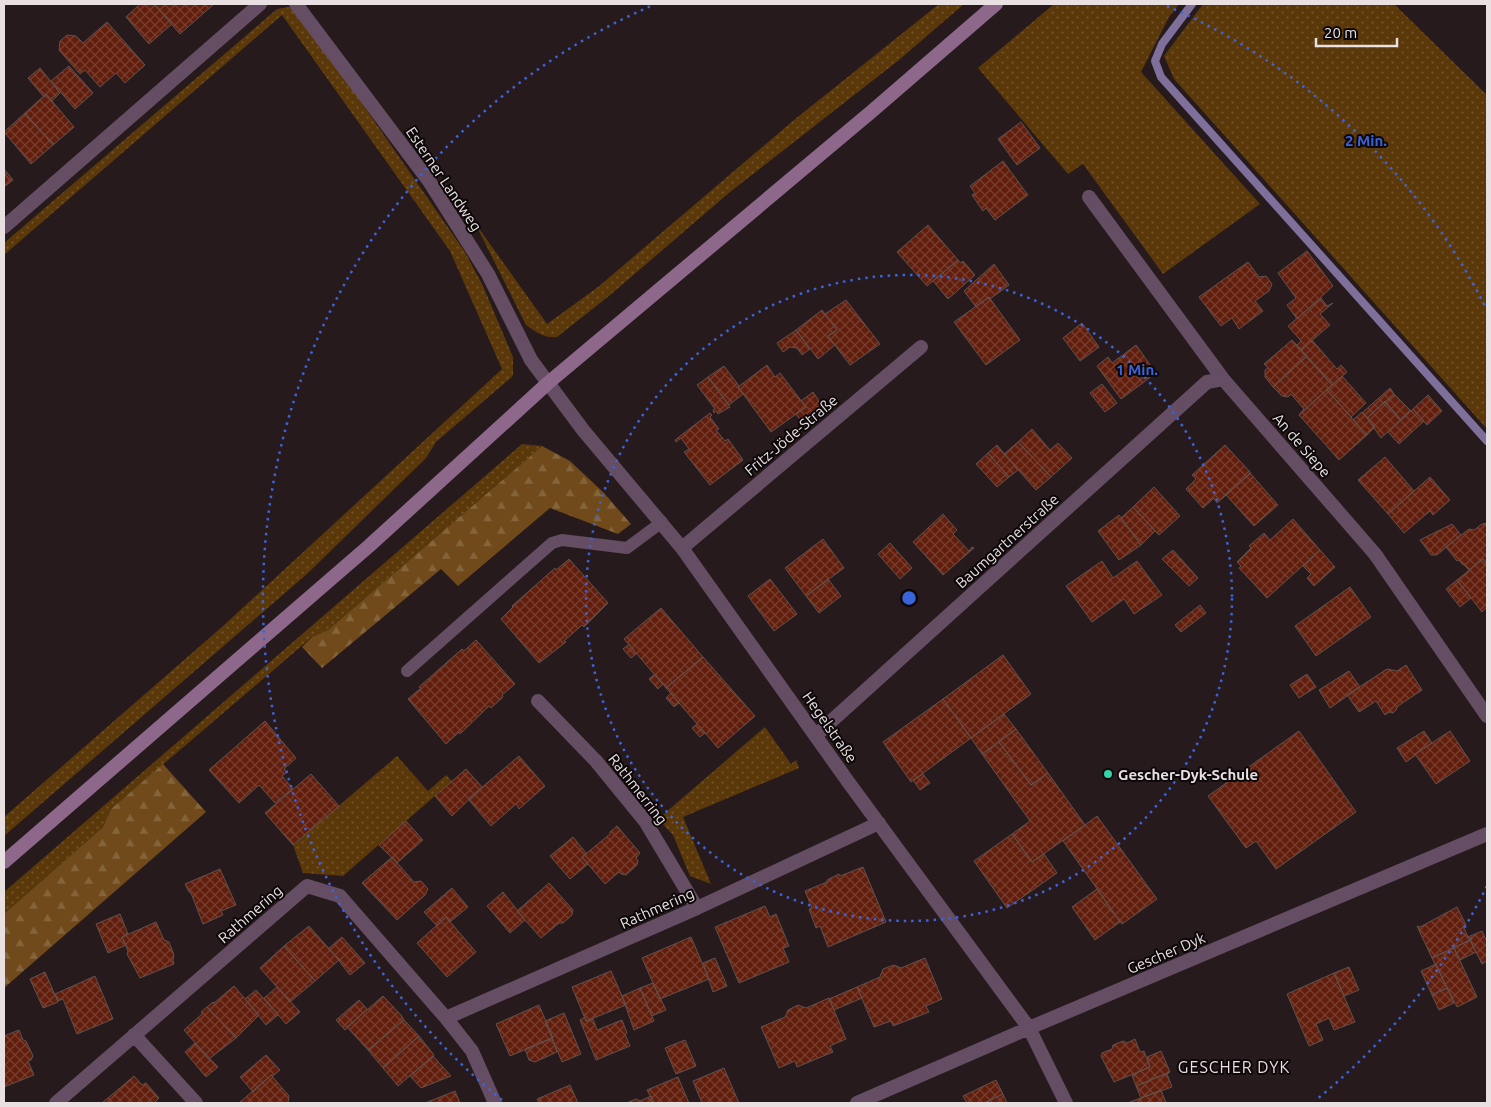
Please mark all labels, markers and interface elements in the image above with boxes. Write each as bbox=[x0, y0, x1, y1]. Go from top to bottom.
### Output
scale bar bbox=[1316, 15, 1397, 47]
text: 20 m bbox=[1324, 24, 1357, 41]
street label: Esterner Landweg bbox=[403, 124, 485, 234]
text: 2 Min. bbox=[1345, 132, 1387, 149]
text: 1 Min. bbox=[1116, 361, 1158, 378]
street label: Fritz-Jöde-Straße bbox=[741, 391, 841, 479]
street label: An de Siepe bbox=[1270, 410, 1334, 480]
street label: Baumgartnerstraße bbox=[952, 490, 1062, 592]
centre of rings bbox=[900, 589, 918, 607]
street label: Hegelstraße bbox=[799, 688, 861, 766]
street label: Rathmerring bbox=[605, 750, 671, 828]
place label: Gescher-Dyk-Schule bbox=[1118, 766, 1258, 783]
marker: Gescher-Dyk-Schule bbox=[1102, 768, 1114, 780]
street label: Rathmering bbox=[215, 882, 285, 946]
street label: Rathmering bbox=[617, 884, 697, 932]
street label: Gescher Dyk bbox=[1124, 929, 1208, 977]
district label: GESCHER DYK bbox=[1178, 1058, 1290, 1076]

